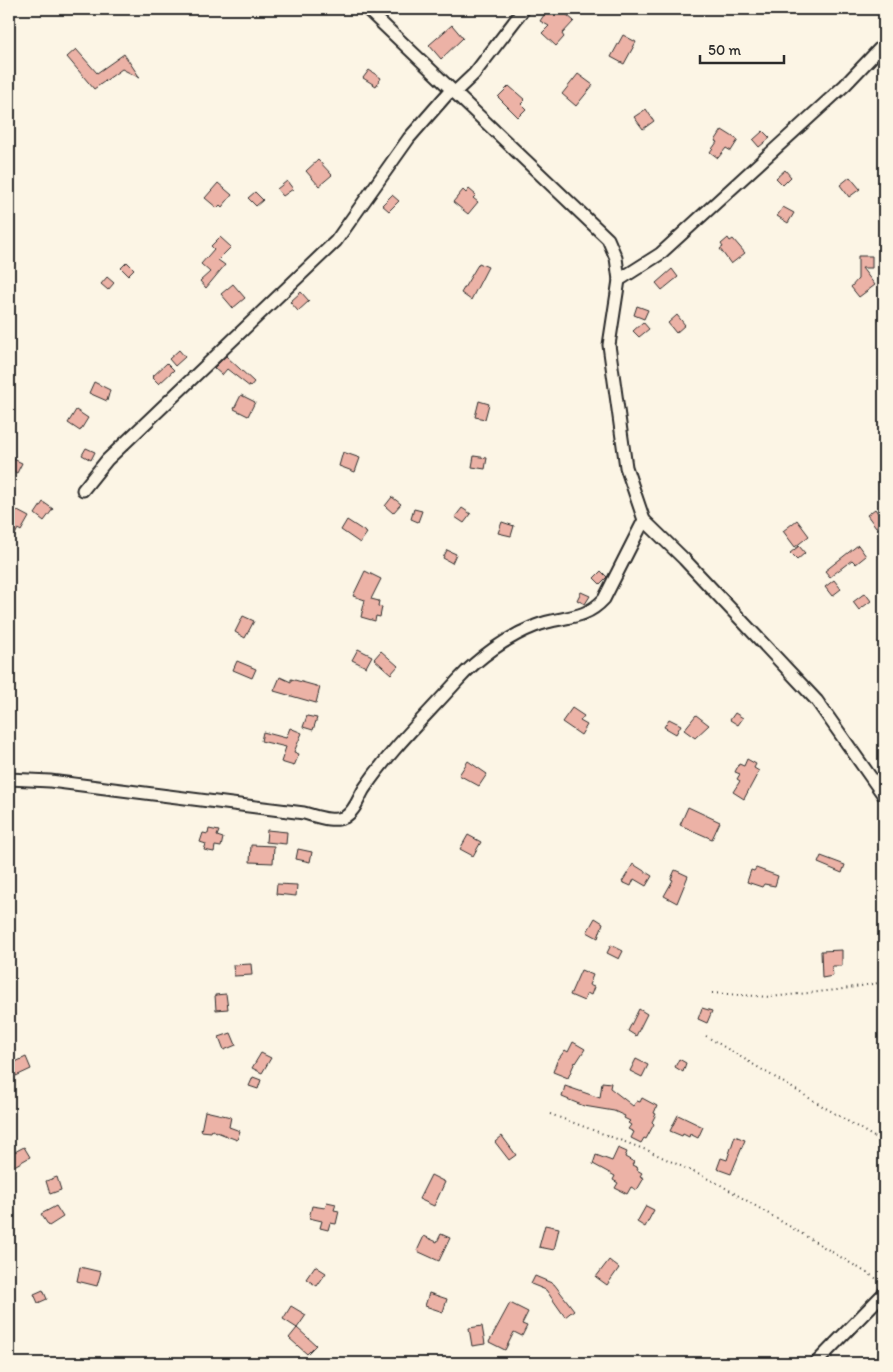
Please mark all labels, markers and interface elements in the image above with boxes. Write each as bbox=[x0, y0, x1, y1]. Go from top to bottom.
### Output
scale bar bbox=[700, 32, 784, 64]
text: 50 m bbox=[708, 41, 741, 59]

